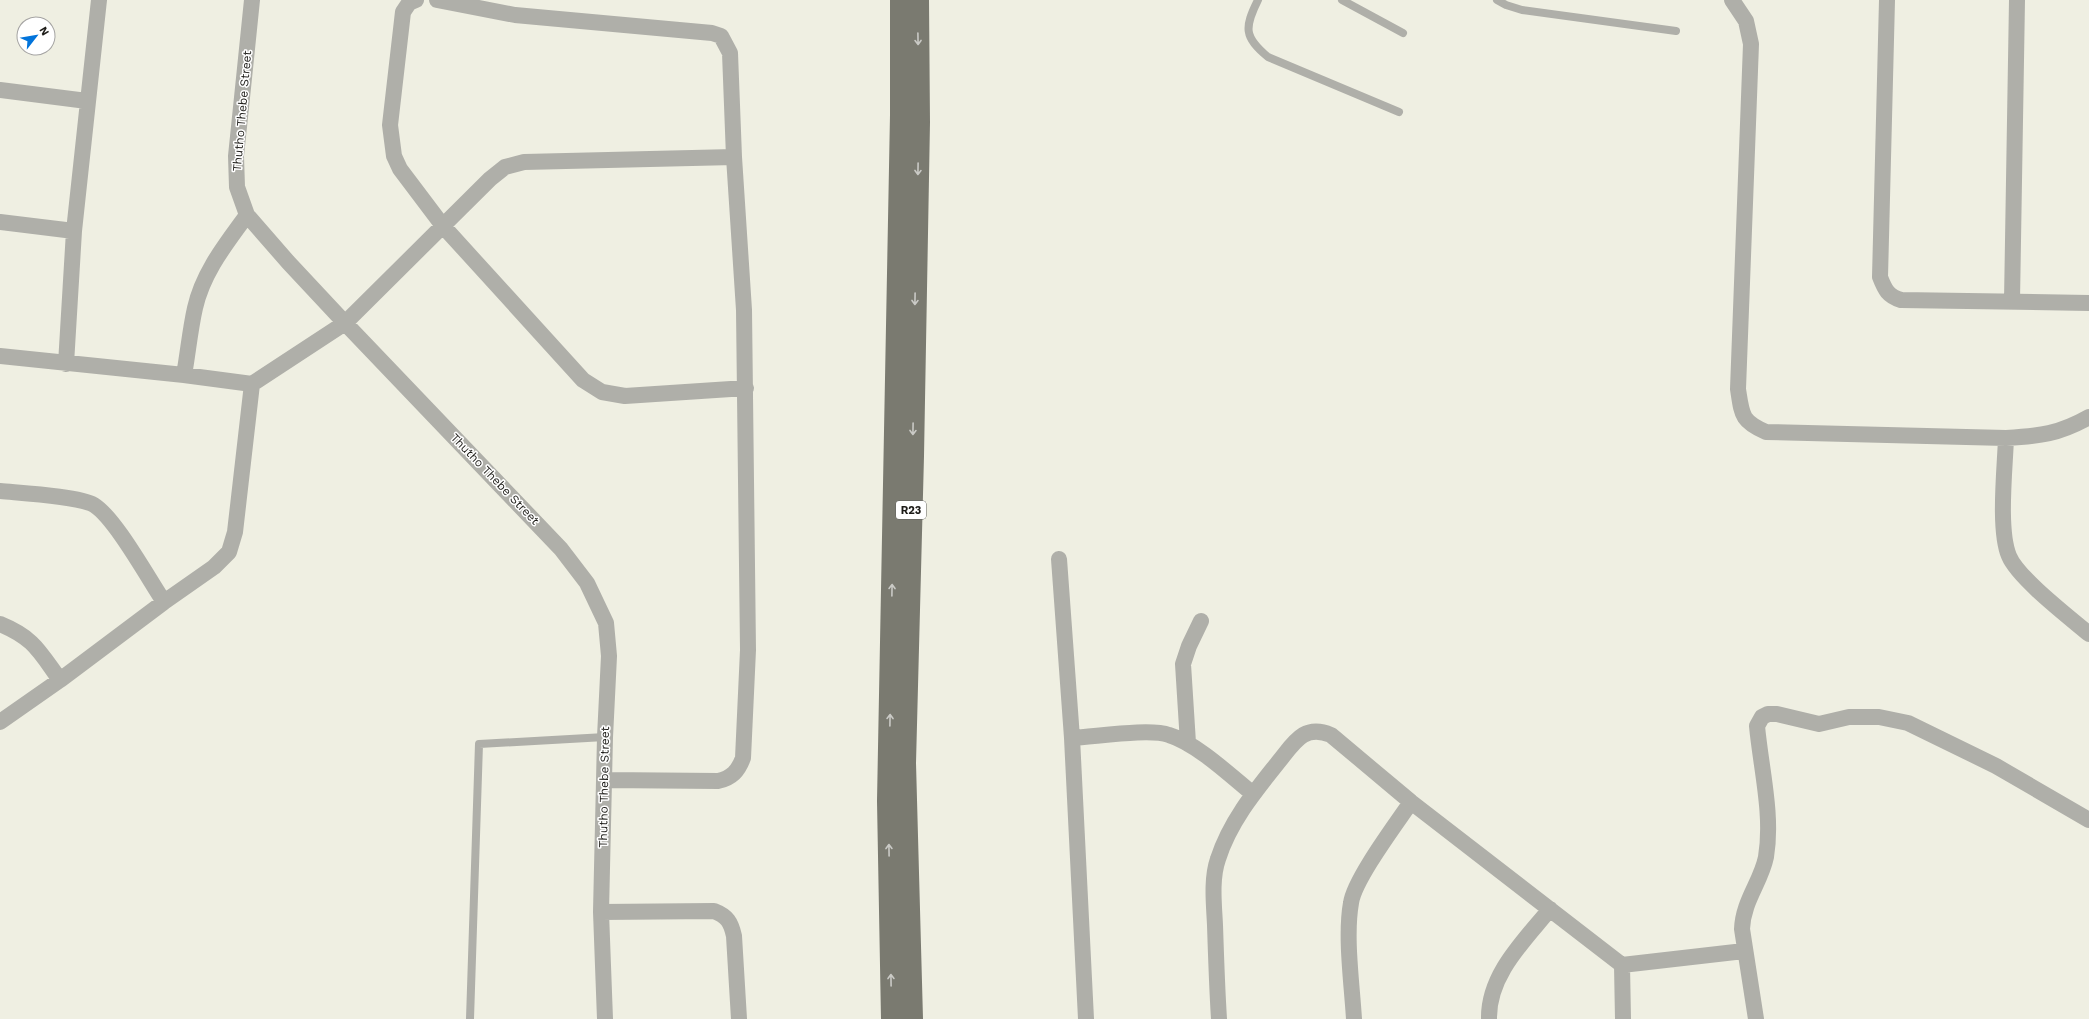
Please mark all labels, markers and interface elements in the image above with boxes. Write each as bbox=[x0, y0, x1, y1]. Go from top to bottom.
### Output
north arrow bbox=[16, 16, 56, 56]
text: N bbox=[36, 24, 52, 38]
one-way arrow bbox=[914, 32, 922, 45]
street label: Thutho Thebe Street bbox=[230, 50, 254, 172]
one-way arrow bbox=[914, 162, 922, 175]
one-way arrow bbox=[912, 292, 919, 305]
one-way arrow bbox=[909, 422, 917, 435]
street label: Thutho Thebe Street bbox=[448, 431, 542, 527]
road number: R23 bbox=[896, 501, 926, 519]
one-way arrow bbox=[888, 584, 895, 597]
one-way arrow bbox=[886, 714, 893, 727]
street label: Thutho Thebe Street bbox=[596, 726, 612, 848]
one-way arrow bbox=[885, 844, 893, 857]
one-way arrow bbox=[887, 974, 895, 987]

